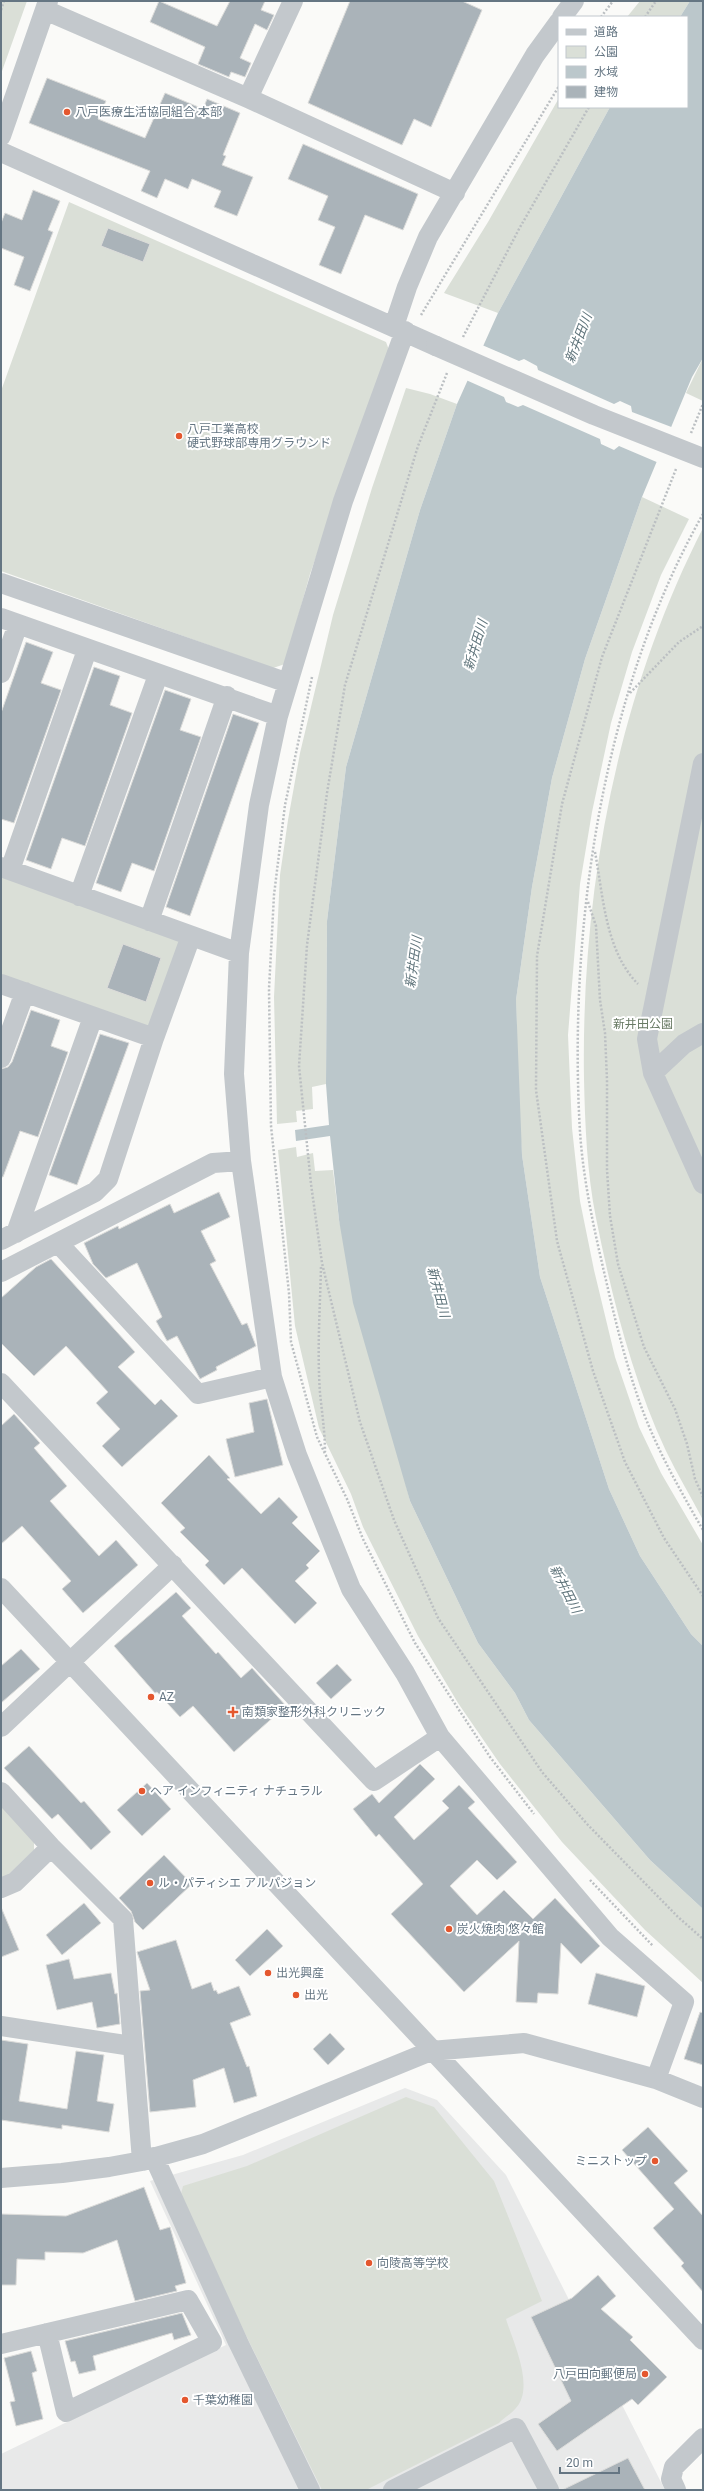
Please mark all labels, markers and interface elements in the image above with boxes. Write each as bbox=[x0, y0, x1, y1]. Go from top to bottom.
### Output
legend bbox=[558, 16, 688, 108]
text: 道路 bbox=[594, 25, 618, 39]
text: 公園 bbox=[594, 45, 618, 59]
text: 水域 bbox=[594, 65, 618, 79]
text: 建物 bbox=[594, 85, 618, 99]
place label: 八戸医療生活協同組合 本部 bbox=[75, 105, 222, 119]
marker: 八戸医療生活協同組合 本部 bbox=[62, 107, 72, 117]
water label: 新井田川 bbox=[562, 309, 596, 365]
place label: 八戸工業高校 硬式野球部専用グラウンド bbox=[187, 422, 331, 450]
marker: 八戸工業高校 硬式野球部専用グラウンド bbox=[174, 431, 184, 441]
water label: 新井田川 bbox=[461, 616, 491, 672]
water label: 新井田川 bbox=[402, 933, 425, 989]
park label: 新井田公園 bbox=[613, 1017, 673, 1031]
water label: 新井田川 bbox=[425, 1265, 453, 1321]
water label: 新井田川 bbox=[547, 1563, 585, 1618]
place label: AZ bbox=[159, 1690, 174, 1704]
marker: AZ bbox=[146, 1692, 156, 1702]
place label: 南類家整形外科クリニック bbox=[242, 1705, 386, 1719]
marker: 南類家整形外科クリニック bbox=[227, 1706, 239, 1718]
place label: ヘア インフィニティ ナチュラル bbox=[150, 1784, 323, 1798]
marker: ヘア インフィニティ ナチュラル bbox=[137, 1786, 147, 1796]
place label: ル・パティシエ アルパジョン bbox=[158, 1876, 316, 1890]
marker: ル・パティシエ アルパジョン bbox=[145, 1878, 155, 1888]
place label: 炭火焼肉 悠々館 bbox=[457, 1922, 544, 1936]
marker: 炭火焼肉 悠々館 bbox=[444, 1924, 454, 1934]
place label: 出光興産 bbox=[276, 1966, 324, 1980]
marker: 出光興産 bbox=[263, 1968, 273, 1978]
place label: 出光 bbox=[304, 1988, 328, 2002]
marker: 出光 bbox=[291, 1990, 301, 2000]
place label: ミニストップ bbox=[575, 2154, 647, 2168]
marker: ミニストップ bbox=[650, 2156, 660, 2166]
place label: 向陵高等学校 bbox=[377, 2256, 449, 2270]
marker: 向陵高等学校 bbox=[364, 2258, 374, 2268]
place label: 八戸田向郵便局 bbox=[553, 2367, 637, 2381]
marker: 八戸田向郵便局 bbox=[640, 2369, 650, 2379]
place label: 千葉幼稚園 bbox=[193, 2393, 253, 2407]
marker: 千葉幼稚園 bbox=[180, 2395, 190, 2405]
scale bar bbox=[560, 2449, 619, 2475]
text: 20 m bbox=[566, 2456, 593, 2470]

